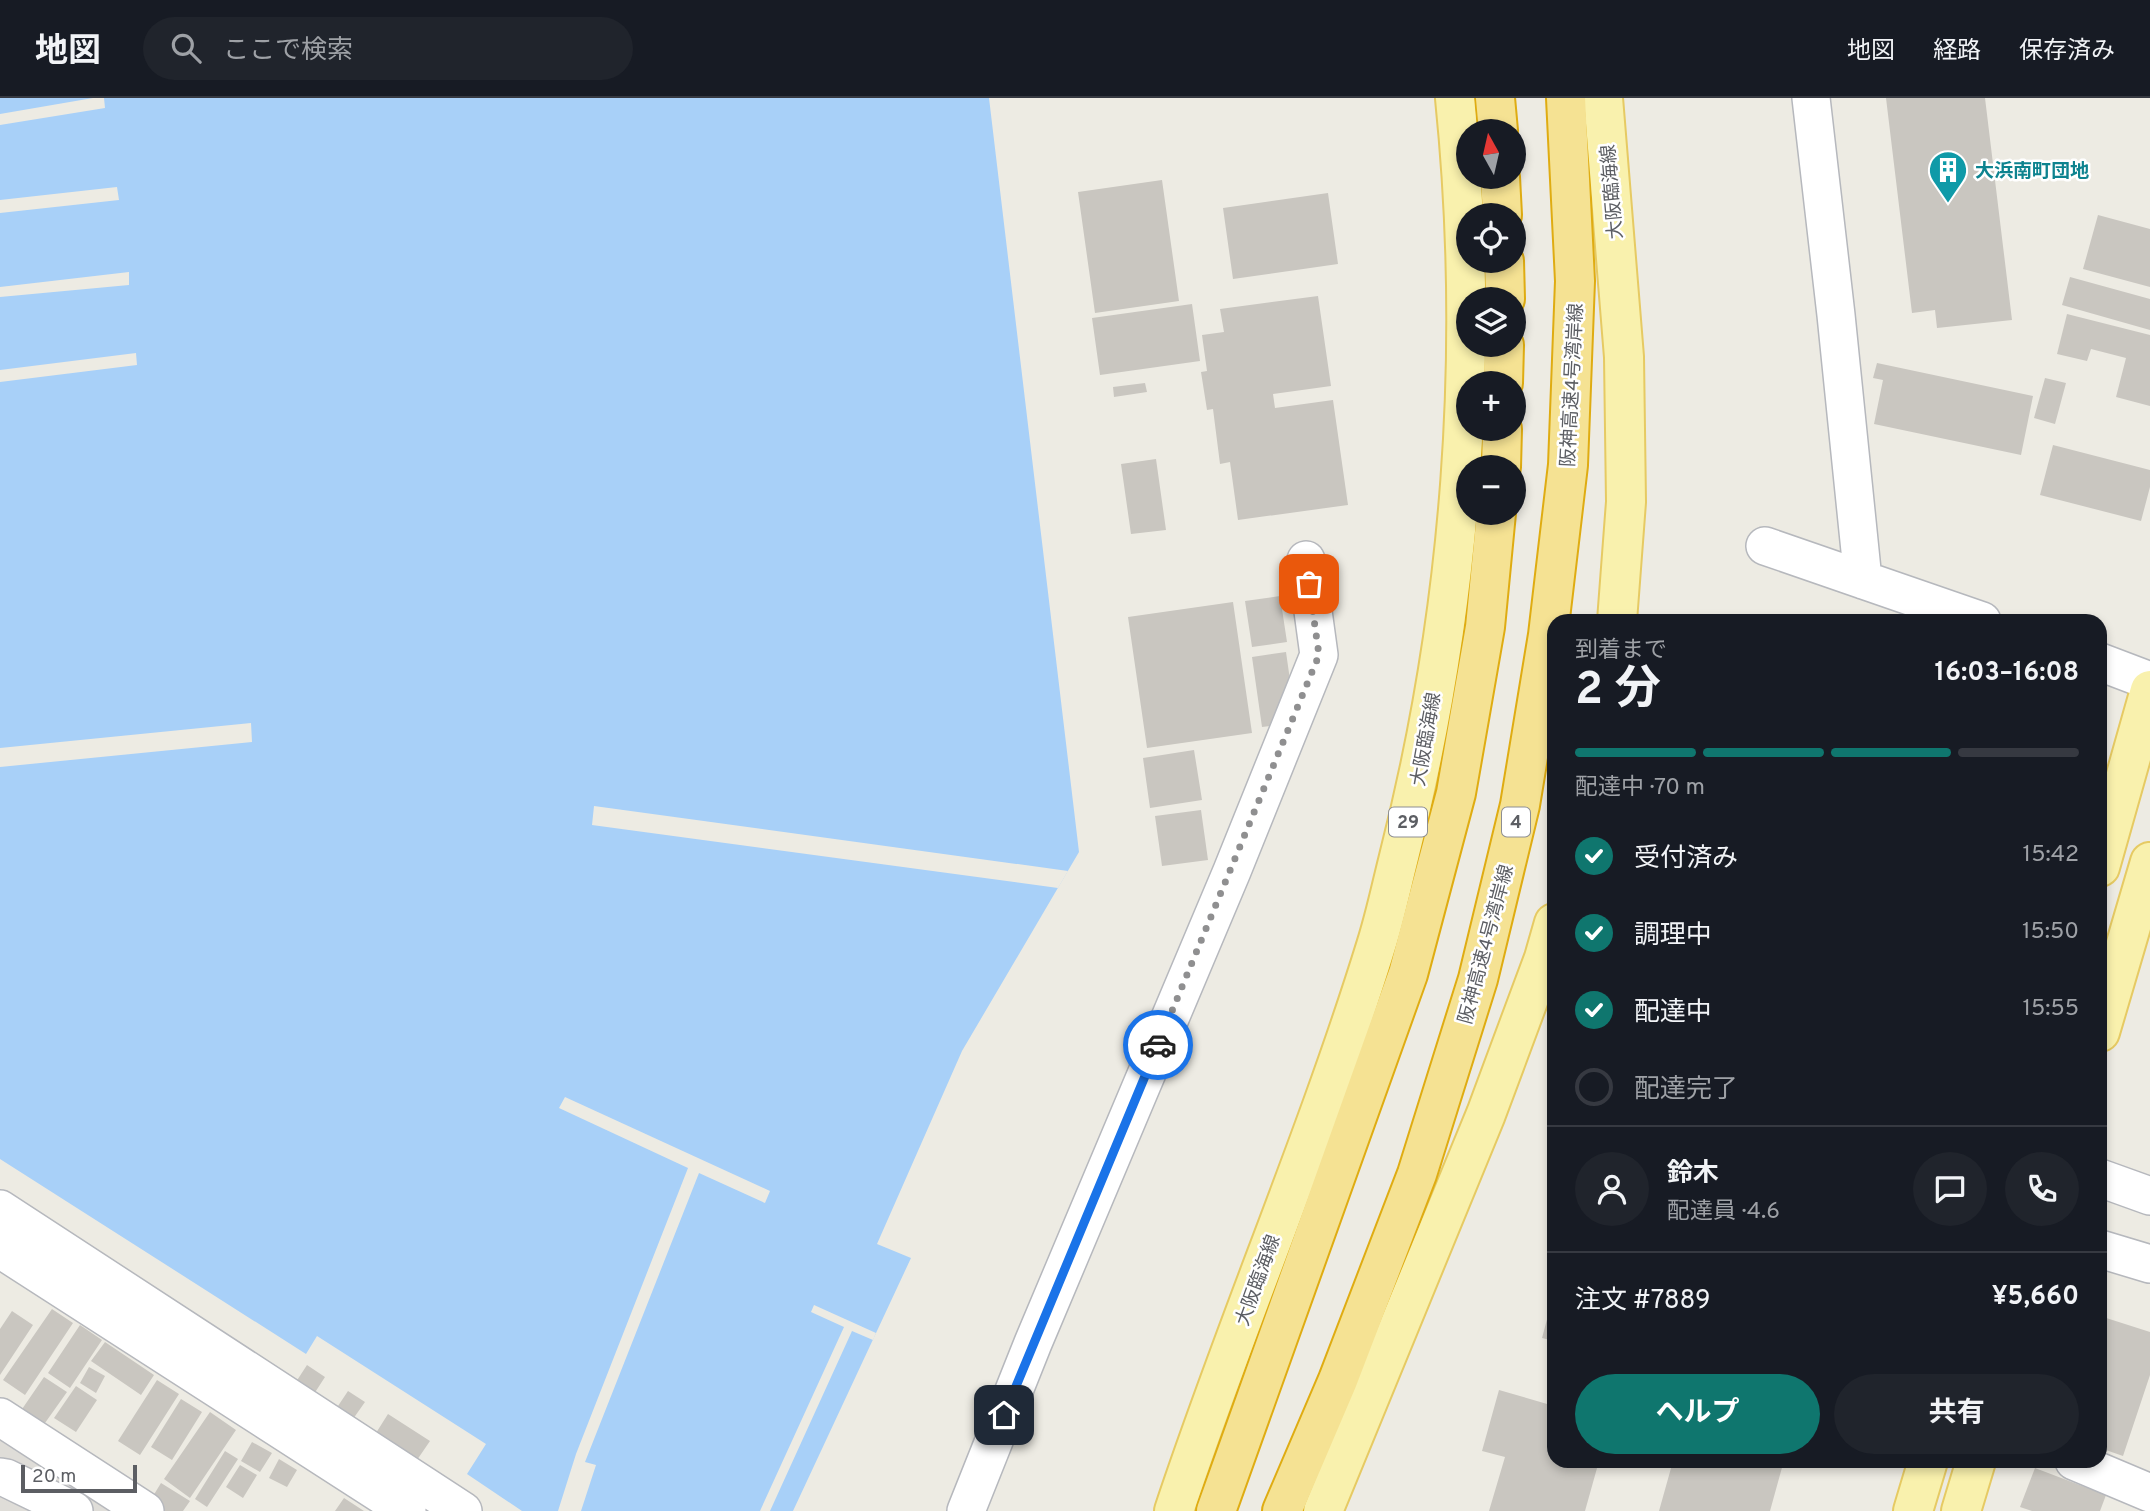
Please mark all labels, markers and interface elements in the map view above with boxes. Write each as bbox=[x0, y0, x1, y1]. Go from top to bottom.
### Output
search box bbox=[143, 17, 633, 80]
icon: search bbox=[167, 29, 205, 67]
text: 地図 bbox=[35, 32, 101, 74]
text: ここで検索 bbox=[223, 35, 353, 68]
text: 地図 bbox=[1847, 37, 1895, 67]
text: 経路 bbox=[1933, 37, 1981, 67]
text: 保存済み bbox=[2019, 37, 2115, 67]
north arrow bbox=[1456, 119, 1526, 189]
map controls bbox=[1456, 119, 1526, 525]
street label: 大阪臨海線 bbox=[1597, 143, 1629, 240]
building icon: 大浜南町団地 bbox=[1927, 149, 1969, 204]
place label: 大浜南町団地 bbox=[1975, 160, 2089, 184]
button: locate bbox=[1456, 203, 1526, 273]
button: layers bbox=[1456, 287, 1526, 357]
street label: 阪神高速4号湾岸線 bbox=[1557, 303, 1589, 468]
button: + bbox=[1456, 371, 1526, 441]
button: − bbox=[1456, 455, 1526, 525]
pin bbox=[1279, 554, 1339, 614]
icon: bag bbox=[1290, 565, 1328, 603]
text: 到着まで bbox=[1575, 637, 1667, 666]
text: 16:03–16:08 bbox=[1935, 657, 2079, 690]
text: 2 分 bbox=[1575, 662, 1661, 721]
street label: 大阪臨海線 bbox=[1407, 690, 1447, 788]
text: 配達中 · 70 m bbox=[1575, 774, 1705, 803]
road number: 29 bbox=[1389, 808, 1427, 836]
road number: 4 bbox=[1502, 808, 1530, 836]
icon: check bbox=[1575, 837, 1613, 875]
text: 15:42 bbox=[2023, 841, 2079, 870]
text: 受付済み bbox=[1634, 843, 1738, 876]
street label: 阪神高速4号湾岸線 bbox=[1454, 862, 1520, 1027]
icon: check bbox=[1575, 914, 1613, 952]
text: 15:50 bbox=[2022, 918, 2079, 947]
text: 調理中 bbox=[1634, 920, 1712, 953]
icon: check bbox=[1575, 991, 1613, 1029]
text: 15:55 bbox=[2022, 995, 2079, 1024]
text: 配達中 bbox=[1634, 997, 1712, 1030]
courier bbox=[1123, 1010, 1193, 1080]
icon: car bbox=[1139, 1026, 1177, 1064]
text: 配達完了 bbox=[1634, 1074, 1738, 1107]
button: person bbox=[1575, 1152, 1649, 1226]
button: chat bbox=[1913, 1152, 1987, 1226]
button: phone bbox=[2005, 1152, 2079, 1226]
text: 鈴木 bbox=[1667, 1158, 1719, 1191]
text: 配達員 · 4.6 bbox=[1667, 1198, 1780, 1227]
street label: 大阪臨海線 bbox=[1231, 1232, 1286, 1329]
text: ¥5,660 bbox=[1992, 1281, 2079, 1314]
text: 注文 #7889 bbox=[1575, 1285, 1710, 1318]
button: ヘルプ bbox=[1575, 1374, 1820, 1454]
button: 共有 bbox=[1834, 1374, 2079, 1454]
pin bbox=[974, 1385, 1034, 1445]
icon: home bbox=[985, 1396, 1023, 1434]
scale bar bbox=[21, 1462, 136, 1494]
text: 20 m bbox=[32, 1465, 76, 1489]

